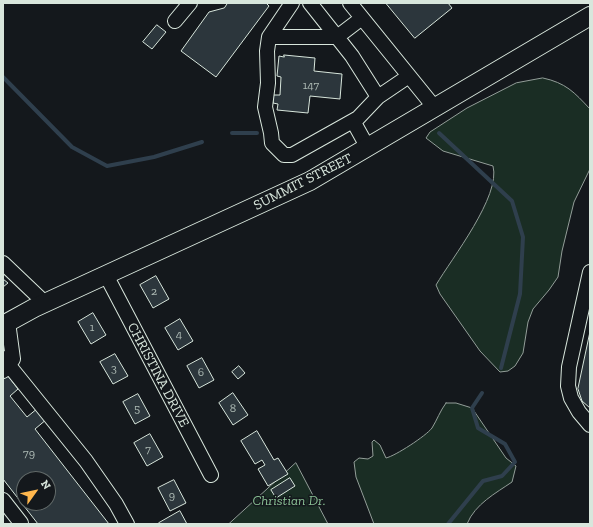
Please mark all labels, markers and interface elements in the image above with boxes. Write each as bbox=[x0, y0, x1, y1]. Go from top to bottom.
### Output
house number: 147 bbox=[303, 79, 319, 93]
street label: SUMMIT STREET bbox=[251, 150, 355, 214]
house number: 2 bbox=[151, 285, 157, 299]
street label: CHRISTINA DRIVE bbox=[123, 320, 193, 430]
house number: 1 bbox=[90, 321, 94, 335]
house number: 4 bbox=[176, 328, 182, 342]
house number: 3 bbox=[111, 362, 117, 376]
house number: 6 bbox=[198, 366, 204, 380]
house number: 5 bbox=[134, 402, 140, 416]
house number: 8 bbox=[230, 402, 236, 416]
house number: 7 bbox=[145, 443, 151, 457]
house number: 79 bbox=[23, 447, 35, 461]
north arrow bbox=[16, 471, 56, 511]
text: N bbox=[38, 478, 53, 492]
house number: 9 bbox=[169, 489, 175, 503]
park label: Christian Dr. bbox=[252, 493, 326, 509]

